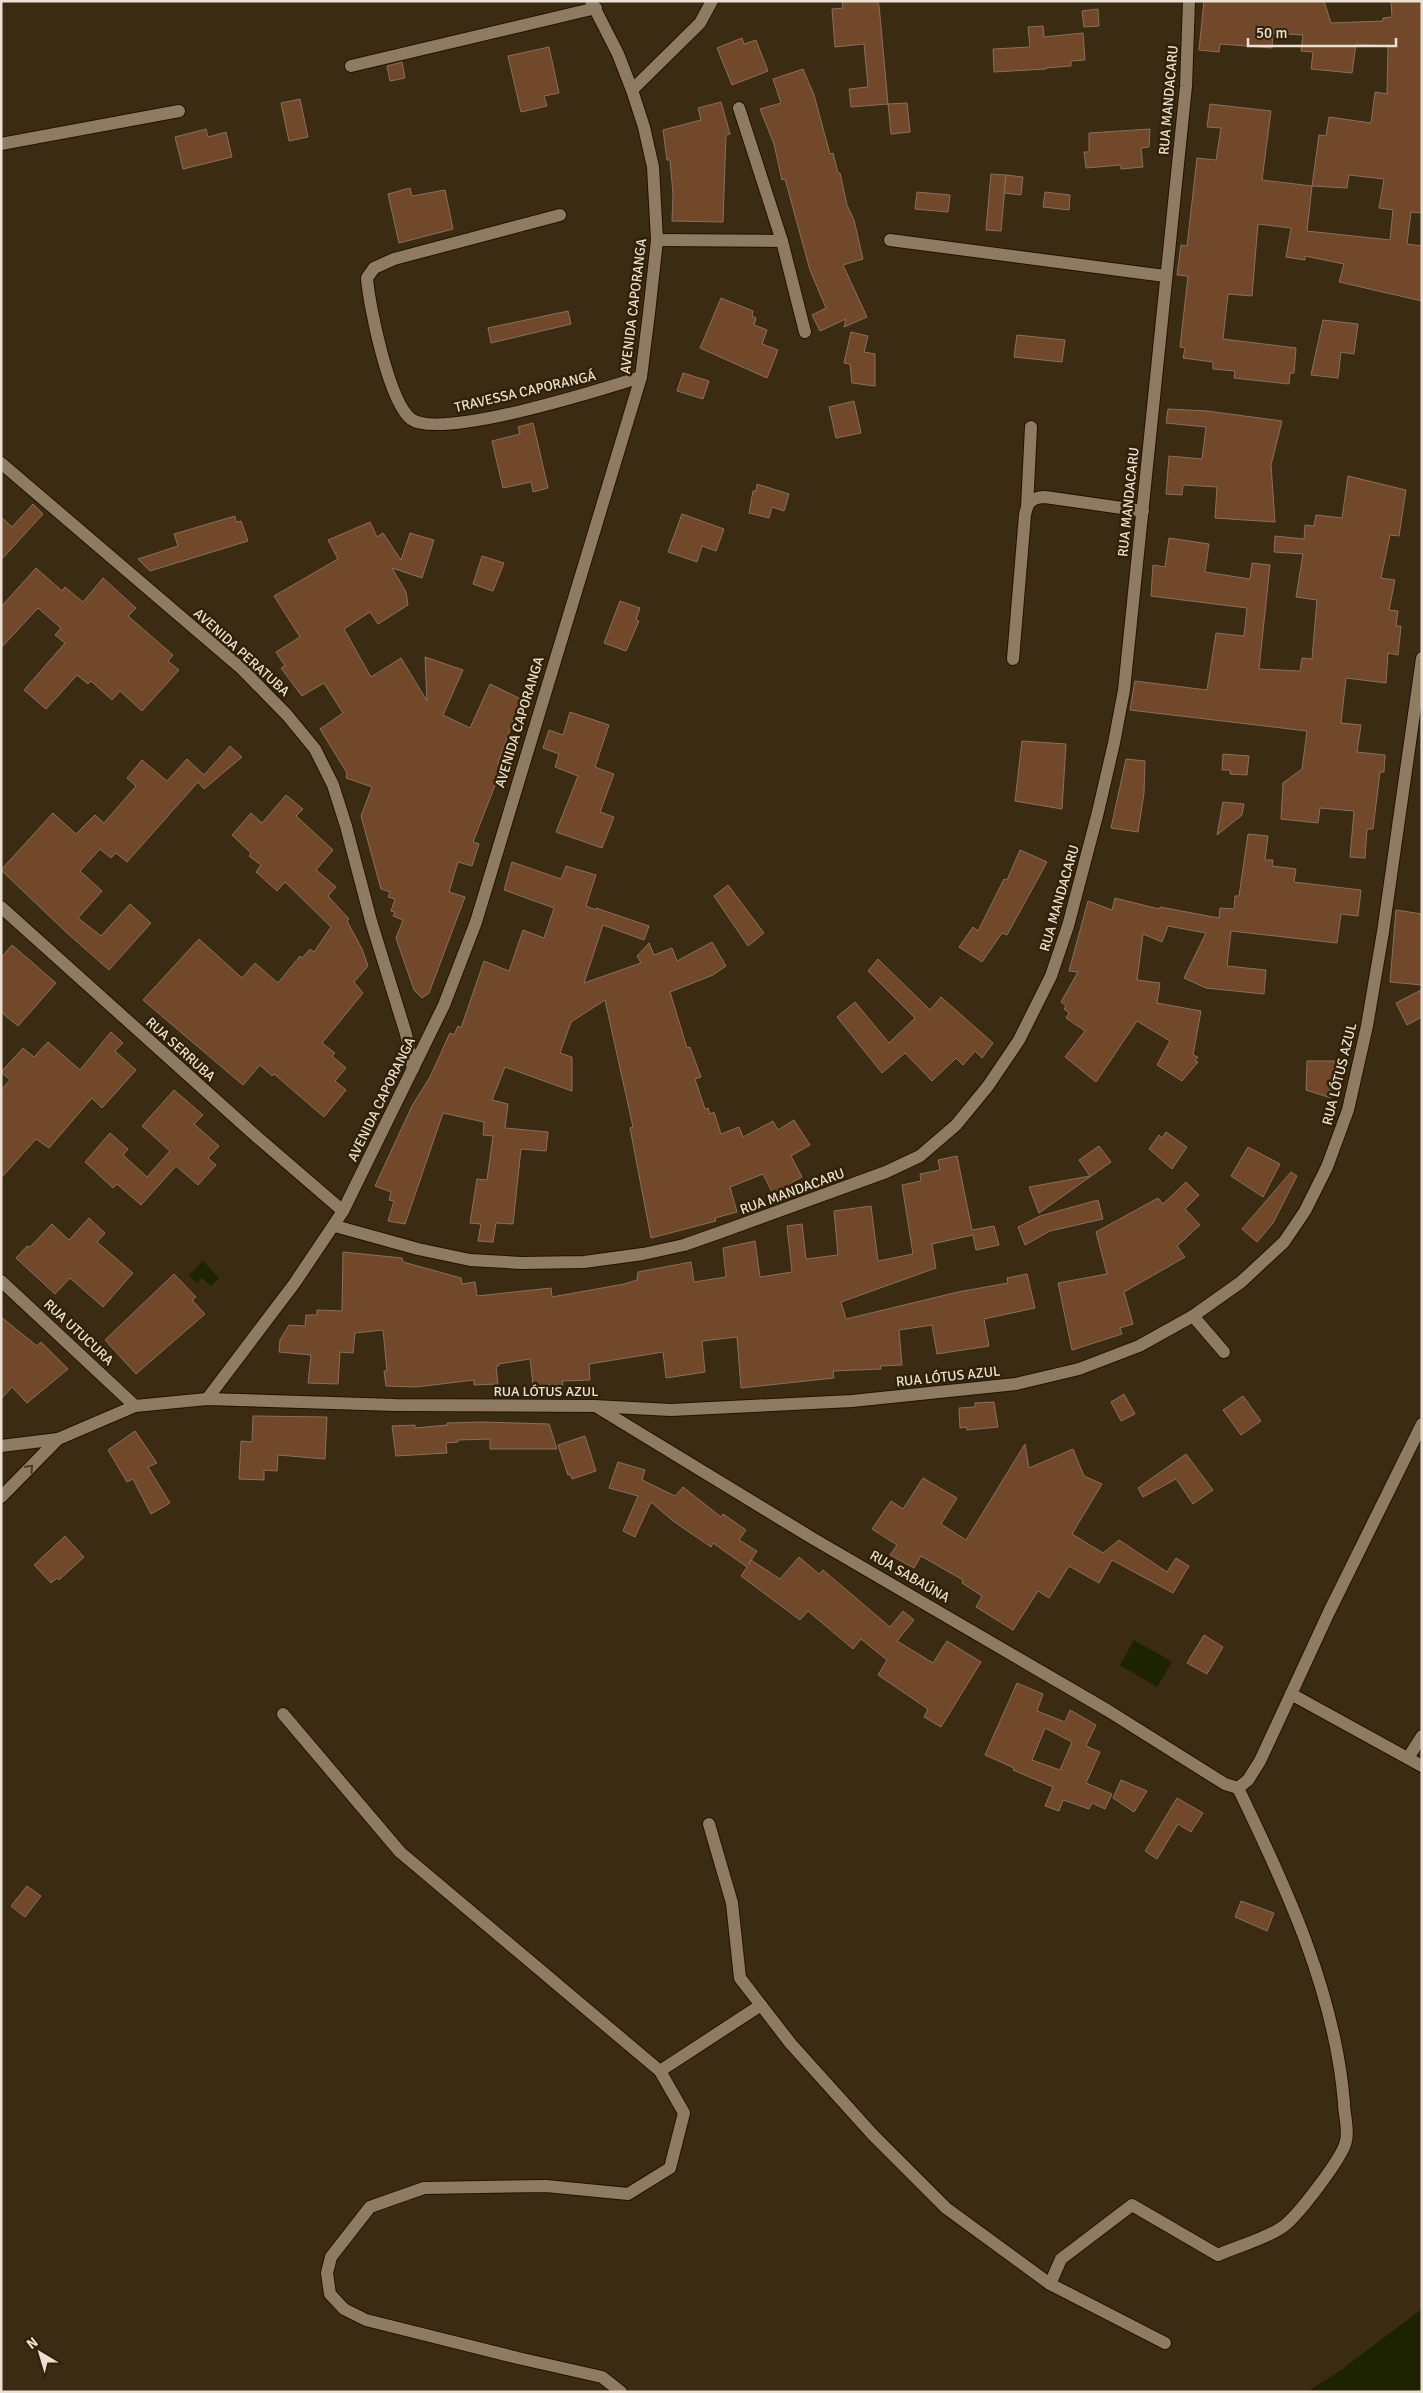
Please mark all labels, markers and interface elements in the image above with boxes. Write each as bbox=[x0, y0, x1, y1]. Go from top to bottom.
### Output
scale bar bbox=[1248, 15, 1396, 47]
text: 50 m bbox=[1256, 24, 1287, 42]
street label: RUA MANDACARU bbox=[1155, 44, 1182, 156]
street label: AVENIDA CAPORANGA bbox=[617, 237, 650, 375]
street label: TRAVESSA CAPORANGÁ bbox=[453, 367, 598, 416]
street label: RUA MANDACARU bbox=[1114, 446, 1143, 558]
street label: AVENIDA PERATUBA bbox=[190, 605, 293, 700]
street label: AVENIDA CAPORANGA bbox=[491, 654, 548, 790]
street label: RUA MANDACARU bbox=[1036, 843, 1083, 953]
street label: RUA SERRUBA bbox=[142, 1014, 219, 1085]
street label: RUA LÓTUS AZUL bbox=[1319, 1021, 1360, 1127]
street label: AVENIDA CAPORANGA bbox=[344, 1034, 419, 1164]
street label: RUA MANDACARU bbox=[737, 1165, 847, 1218]
street label: RUA UTUCURA bbox=[40, 1296, 117, 1369]
street label: RUA LÓTUS AZUL bbox=[895, 1363, 1001, 1390]
street label: RUA LÓTUS AZUL bbox=[494, 1383, 598, 1400]
one-way arrow bbox=[24, 1465, 33, 1474]
street label: RUA SABAÚNA bbox=[867, 1547, 953, 1606]
north arrow bbox=[15, 2328, 65, 2378]
text: N bbox=[23, 2333, 41, 2353]

